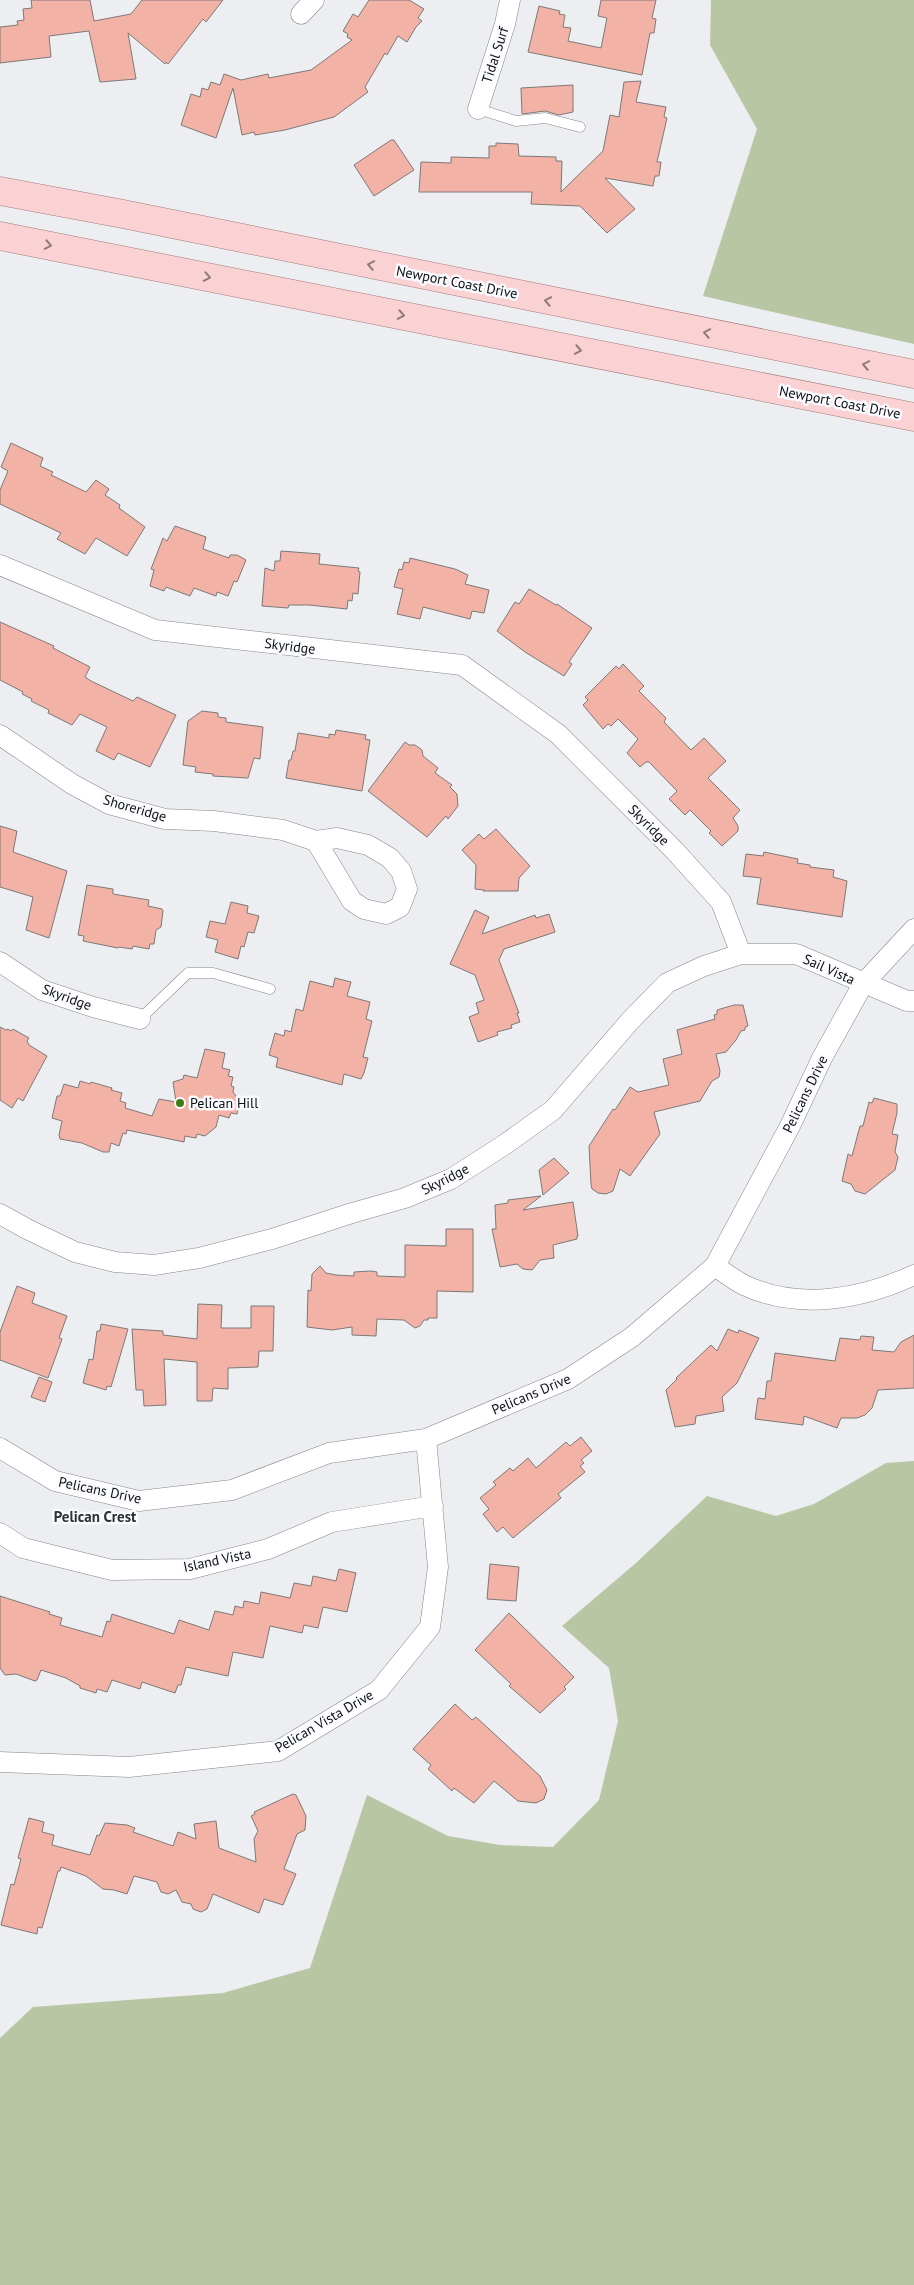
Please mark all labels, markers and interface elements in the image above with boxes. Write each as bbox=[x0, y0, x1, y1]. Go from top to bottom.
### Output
street label: Tidal Surf bbox=[477, 24, 513, 85]
one-way arrow bbox=[43, 240, 52, 250]
one-way arrow bbox=[367, 260, 376, 271]
street label: Newport Coast Drive bbox=[395, 261, 519, 303]
one-way arrow bbox=[203, 271, 212, 282]
one-way arrow bbox=[543, 296, 552, 306]
one-way arrow bbox=[397, 309, 405, 320]
one-way arrow bbox=[702, 328, 711, 338]
one-way arrow bbox=[573, 344, 582, 355]
one-way arrow bbox=[862, 360, 871, 371]
street label: Newport Coast Drive bbox=[778, 381, 902, 423]
street label: Skyridge bbox=[263, 634, 317, 658]
street label: Shoreridge bbox=[101, 790, 169, 826]
street label: Skyridge bbox=[625, 801, 673, 849]
street label: Sail Vista bbox=[800, 950, 858, 988]
street label: Skyridge bbox=[40, 980, 94, 1014]
street label: Pelicans Drive bbox=[778, 1052, 832, 1136]
place label: Pelican Hill bbox=[190, 1094, 258, 1112]
marker: Pelican Hill bbox=[174, 1097, 186, 1109]
street label: Skyridge bbox=[418, 1159, 472, 1199]
street label: Pelicans Drive bbox=[489, 1369, 573, 1419]
street label: Pelicans Drive bbox=[57, 1472, 143, 1508]
district label: Pelican Crest bbox=[54, 1507, 137, 1526]
street label: Island Vista bbox=[181, 1544, 253, 1576]
street label: Pelican Vista Drive bbox=[271, 1685, 377, 1757]

